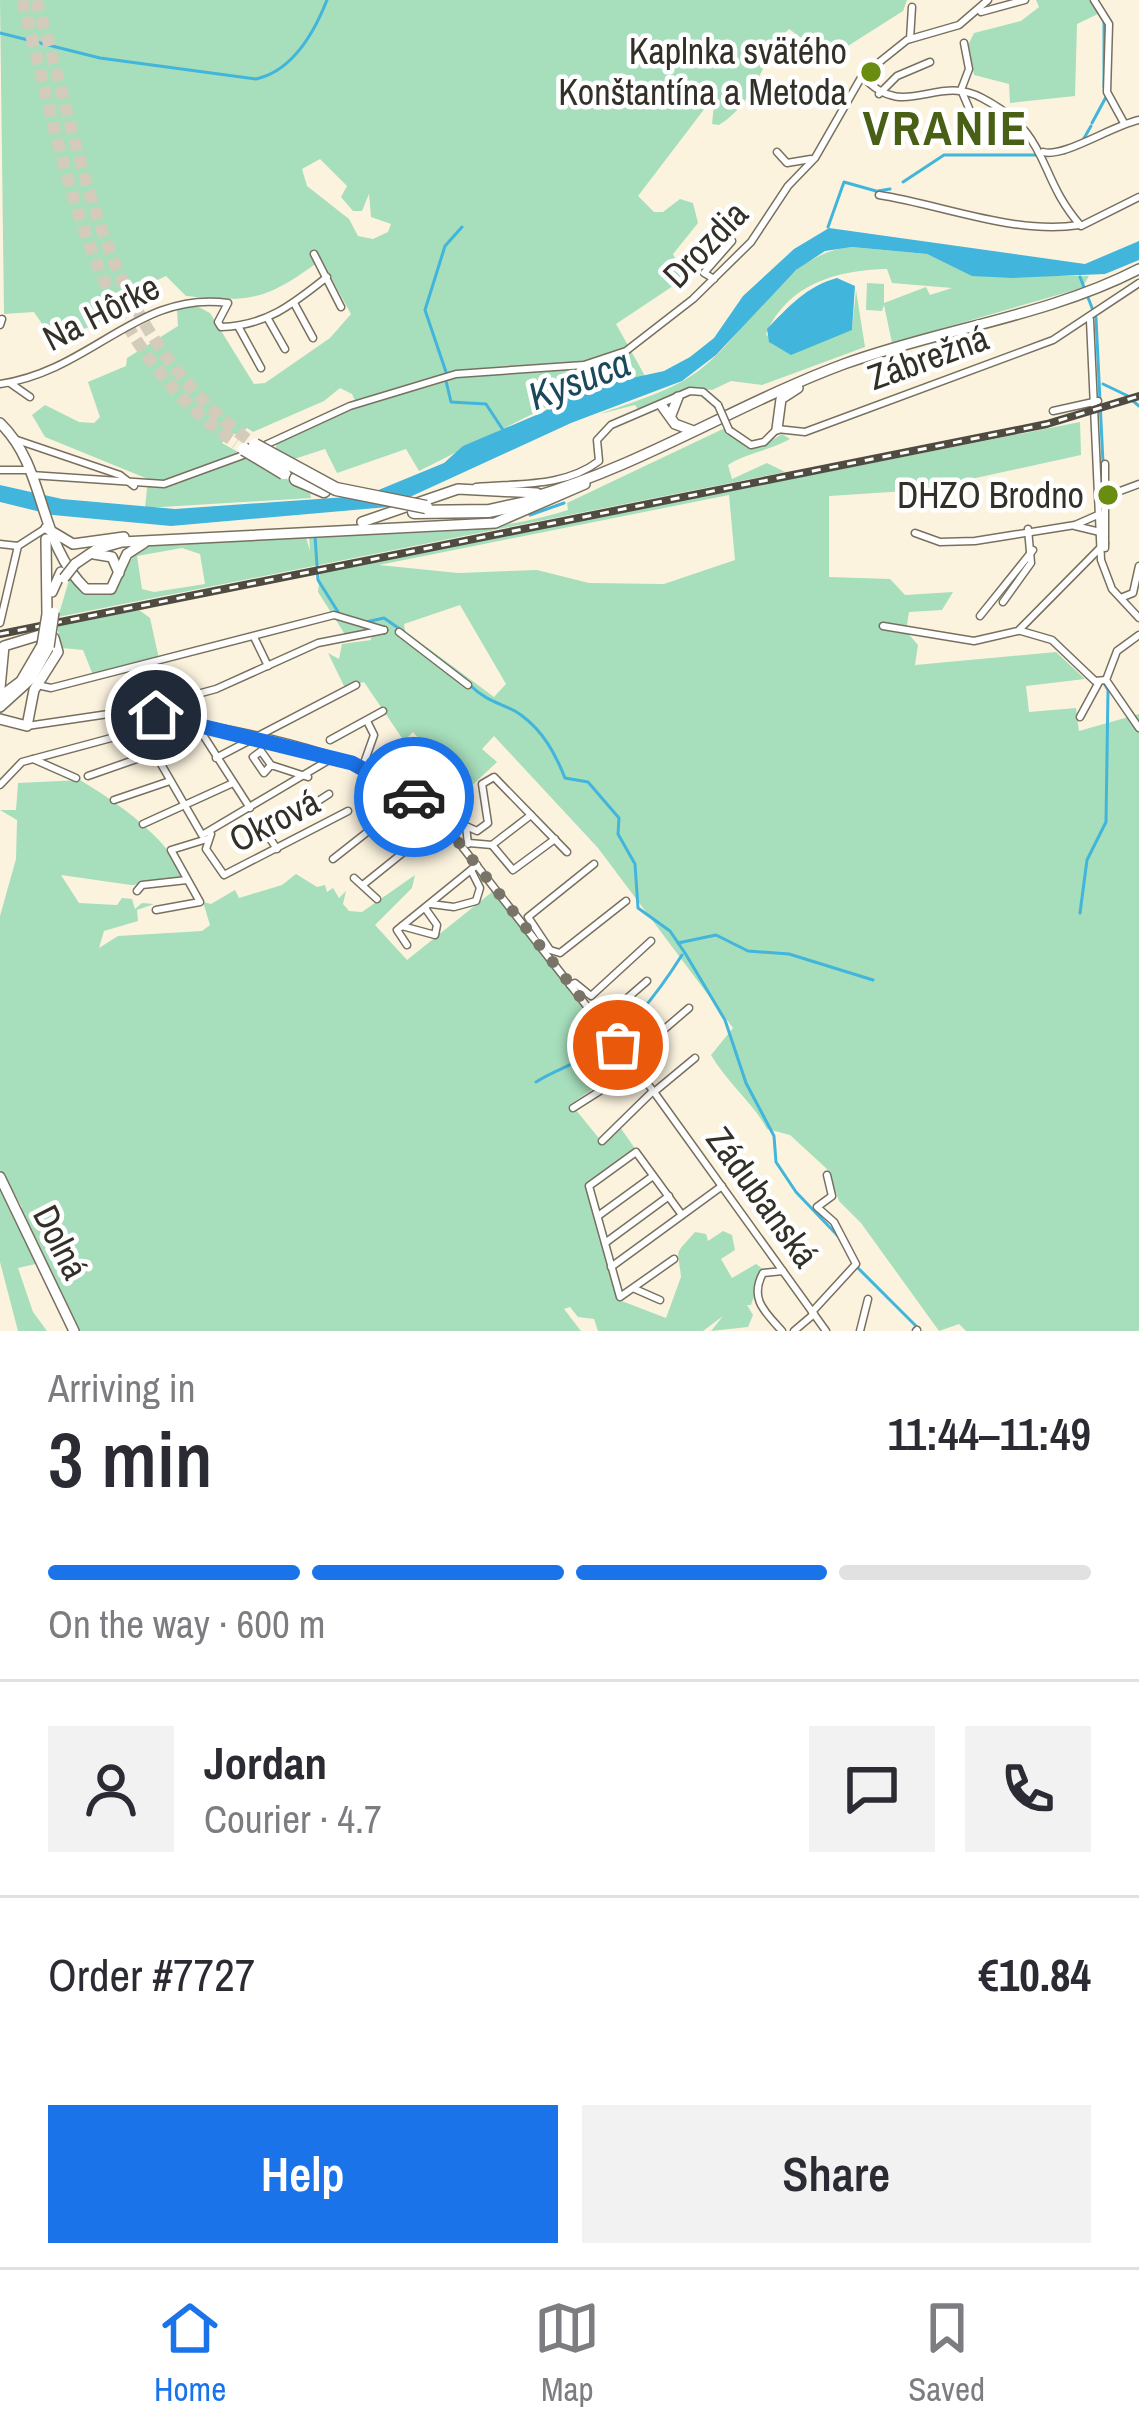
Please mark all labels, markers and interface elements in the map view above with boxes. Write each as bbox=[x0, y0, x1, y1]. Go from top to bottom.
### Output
place label: Kaplnka svätého Konštantína a Metoda bbox=[558, 27, 847, 116]
marker: Kaplnka svätého Konštantína a Metoda bbox=[858, 59, 884, 85]
district label: VRANIE bbox=[863, 95, 1029, 160]
street label: Drozdia bbox=[652, 190, 758, 298]
street label: Na Hôrke bbox=[35, 262, 167, 362]
street label: Zábrežná bbox=[861, 313, 995, 401]
water label: Kysuca bbox=[521, 336, 637, 422]
place label: DHZO Brodno bbox=[897, 471, 1084, 519]
marker: DHZO Brodno bbox=[1095, 482, 1121, 508]
pin bbox=[105, 664, 207, 766]
icon: home bbox=[123, 682, 189, 748]
courier bbox=[354, 737, 474, 857]
icon: car bbox=[381, 764, 447, 830]
street label: Okrová bbox=[221, 777, 327, 863]
pin bbox=[567, 994, 669, 1096]
icon: bag bbox=[585, 1012, 651, 1078]
street label: Zádubanská bbox=[696, 1117, 830, 1277]
street label: Dolná bbox=[22, 1197, 100, 1287]
text: Arriving in bbox=[48, 1362, 196, 1414]
text: 11:44–11:49 bbox=[888, 1403, 1091, 1464]
text: 3 min bbox=[48, 1406, 213, 1511]
text: On the way · 600 m bbox=[48, 1598, 325, 1650]
button: person bbox=[48, 1726, 174, 1852]
button: chat bbox=[809, 1726, 935, 1852]
button: phone bbox=[965, 1726, 1091, 1852]
text: Jordan bbox=[204, 1732, 327, 1793]
text: Courier · 4.7 bbox=[204, 1793, 382, 1845]
text: Order #7727 bbox=[48, 1944, 255, 2005]
text: €10.84 bbox=[978, 1944, 1091, 2005]
button: Help bbox=[48, 2105, 558, 2243]
button: Share bbox=[582, 2105, 1091, 2243]
tab: Home bbox=[154, 2295, 226, 2411]
tab: Map bbox=[534, 2295, 600, 2411]
tab: Saved bbox=[908, 2295, 985, 2411]

